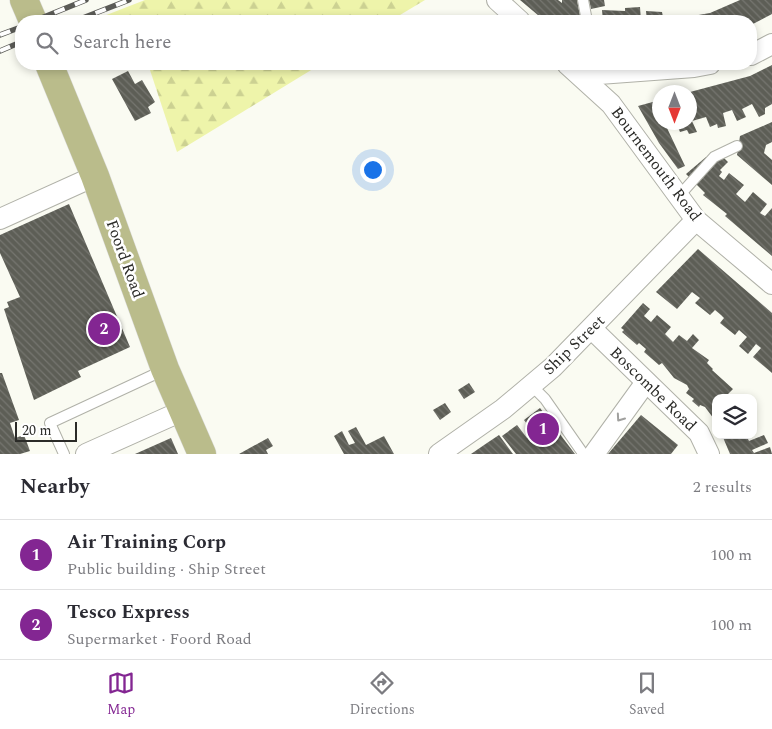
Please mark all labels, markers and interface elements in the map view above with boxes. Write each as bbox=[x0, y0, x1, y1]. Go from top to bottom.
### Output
search box bbox=[15, 15, 757, 70]
text: Search here bbox=[73, 28, 172, 57]
icon: search bbox=[33, 29, 61, 57]
north arrow bbox=[652, 85, 697, 130]
street label: Bournemouth Road bbox=[605, 102, 707, 226]
your location bbox=[360, 157, 386, 183]
street label: Foord Road bbox=[100, 216, 150, 302]
street label: Ship Street bbox=[538, 309, 611, 381]
pin: 2 bbox=[88, 310, 120, 348]
street label: Boscombe Road bbox=[604, 341, 702, 437]
map controls bbox=[712, 394, 757, 439]
button: layers bbox=[712, 394, 757, 439]
pin: 1 bbox=[527, 410, 559, 448]
one-way arrow bbox=[617, 412, 626, 422]
scale bar bbox=[15, 419, 78, 442]
text: 20 m bbox=[22, 420, 52, 441]
text: Nearby bbox=[20, 471, 90, 503]
text: 2 results bbox=[693, 475, 752, 499]
text: Air Training Corp bbox=[67, 528, 226, 557]
text: 1 bbox=[32, 543, 40, 567]
text: 100 m bbox=[710, 543, 752, 567]
text: Public building · Ship Street bbox=[67, 557, 266, 581]
text: Tesco Express bbox=[67, 598, 190, 627]
text: 2 bbox=[32, 613, 40, 637]
text: 100 m bbox=[710, 613, 752, 637]
text: Supermarket · Foord Road bbox=[67, 627, 252, 651]
tab: Map bbox=[107, 669, 135, 720]
tab: Directions bbox=[349, 669, 415, 720]
tab: Saved bbox=[629, 669, 665, 720]

